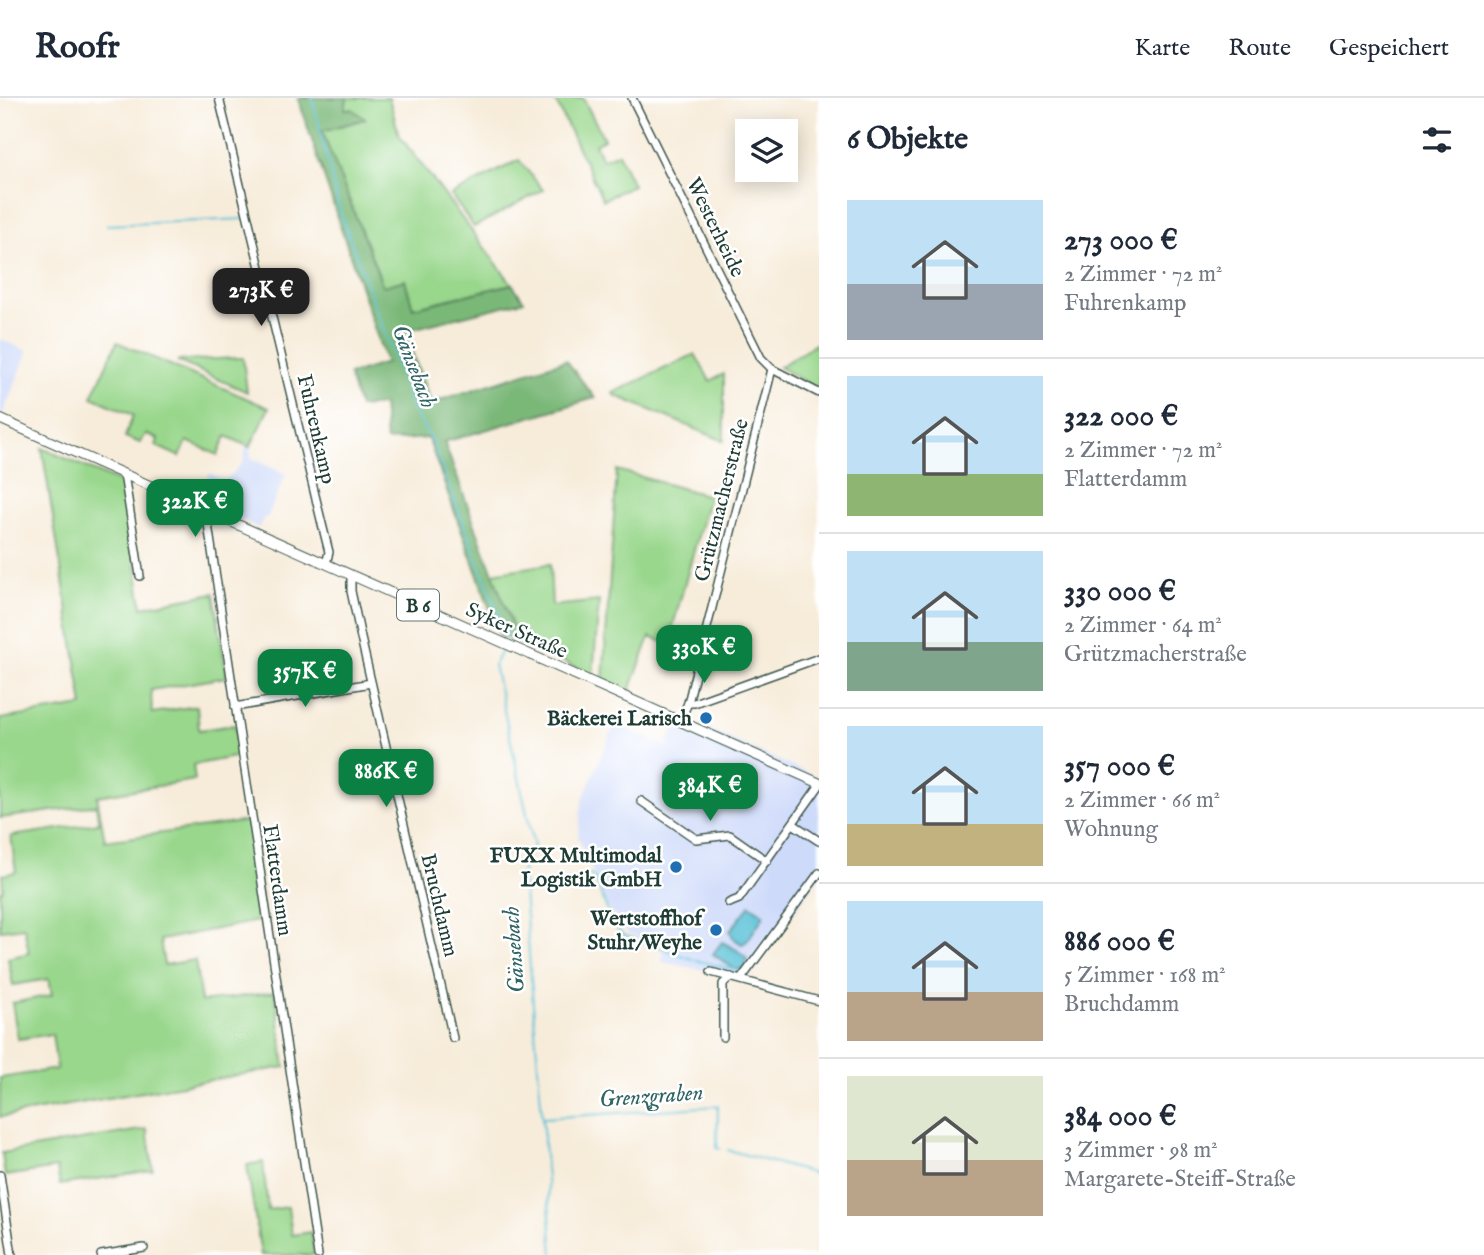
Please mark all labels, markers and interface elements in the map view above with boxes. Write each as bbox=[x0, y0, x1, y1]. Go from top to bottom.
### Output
text: Roofr bbox=[35, 27, 120, 69]
text: Karte bbox=[1135, 33, 1190, 64]
text: Route bbox=[1228, 33, 1291, 64]
text: Gespeichert bbox=[1329, 33, 1449, 64]
map controls bbox=[735, 119, 798, 182]
button: layers bbox=[735, 119, 798, 182]
text: 6 Objekte bbox=[847, 121, 968, 159]
icon: filters bbox=[1418, 121, 1456, 159]
street label: Westerheide bbox=[679, 173, 751, 282]
text: 273 000 € bbox=[1064, 222, 1178, 260]
icon: home bbox=[903, 228, 987, 312]
text: 2 Zimmer · 72 m² bbox=[1064, 260, 1222, 289]
pin: 273K € bbox=[204, 268, 318, 328]
text: 273K € bbox=[228, 276, 294, 305]
text: Fuhrenkamp bbox=[1064, 289, 1186, 318]
water label: Gänsebach bbox=[385, 321, 443, 413]
street label: Fuhrenkamp bbox=[290, 372, 341, 487]
text: 322 000 € bbox=[1064, 398, 1178, 436]
icon: home bbox=[903, 404, 987, 488]
street label: Grützmacherstraße bbox=[689, 416, 756, 585]
text: 2 Zimmer · 72 m² bbox=[1064, 436, 1222, 465]
text: Flatterdamm bbox=[1064, 465, 1187, 494]
pin: 322K € bbox=[138, 480, 252, 539]
text: 322K € bbox=[162, 487, 228, 516]
text: 330 000 € bbox=[1064, 573, 1176, 611]
icon: home bbox=[903, 579, 987, 663]
road number: B 6 bbox=[397, 590, 439, 620]
street label: Syker Straße bbox=[461, 597, 572, 666]
text: 2 Zimmer · 64 m² bbox=[1064, 611, 1222, 640]
pin: 330K € bbox=[647, 626, 761, 685]
text: 330K € bbox=[672, 633, 736, 662]
text: Grützmacherstraße bbox=[1064, 640, 1247, 669]
pin: 357K € bbox=[248, 650, 362, 709]
text: 357K € bbox=[274, 657, 336, 686]
place label: Bäckerei Larisch bbox=[547, 706, 693, 733]
marker: Bäckerei Larisch bbox=[698, 710, 714, 726]
text: 357 000 € bbox=[1064, 748, 1175, 786]
pin: 886K € bbox=[329, 750, 443, 809]
icon: home bbox=[903, 754, 987, 838]
text: 886K € bbox=[355, 757, 417, 786]
pin: 384K € bbox=[653, 764, 767, 823]
text: 384K € bbox=[678, 771, 742, 800]
text: 2 Zimmer · 66 m² bbox=[1064, 786, 1220, 815]
text: Wohnung bbox=[1064, 815, 1158, 844]
street label: Flatterdamm bbox=[255, 823, 298, 938]
place label: FUXX Multimodal Logistik GmbH bbox=[490, 843, 663, 894]
street label: Bruchdamm bbox=[414, 851, 464, 960]
marker: FUXX Multimodal Logistik GmbH bbox=[668, 859, 684, 875]
water label: Gänsebach bbox=[497, 905, 532, 994]
place label: Wertstoffhof Stuhr/Weyhe bbox=[588, 906, 705, 957]
marker: Wertstoffhof Stuhr/Weyhe bbox=[708, 922, 724, 938]
text: 886 000 € bbox=[1064, 923, 1175, 961]
icon: home bbox=[903, 929, 987, 1013]
text: 5 Zimmer · 168 m² bbox=[1064, 961, 1226, 990]
text: Bruchdamm bbox=[1064, 990, 1179, 1019]
water label: Grenzgraben bbox=[598, 1078, 704, 1116]
text: 384 000 € bbox=[1064, 1098, 1177, 1136]
icon: home bbox=[903, 1104, 987, 1188]
text: 3 Zimmer · 98 m² bbox=[1064, 1136, 1218, 1165]
text: Margarete-Steiff-Straße bbox=[1064, 1165, 1296, 1194]

